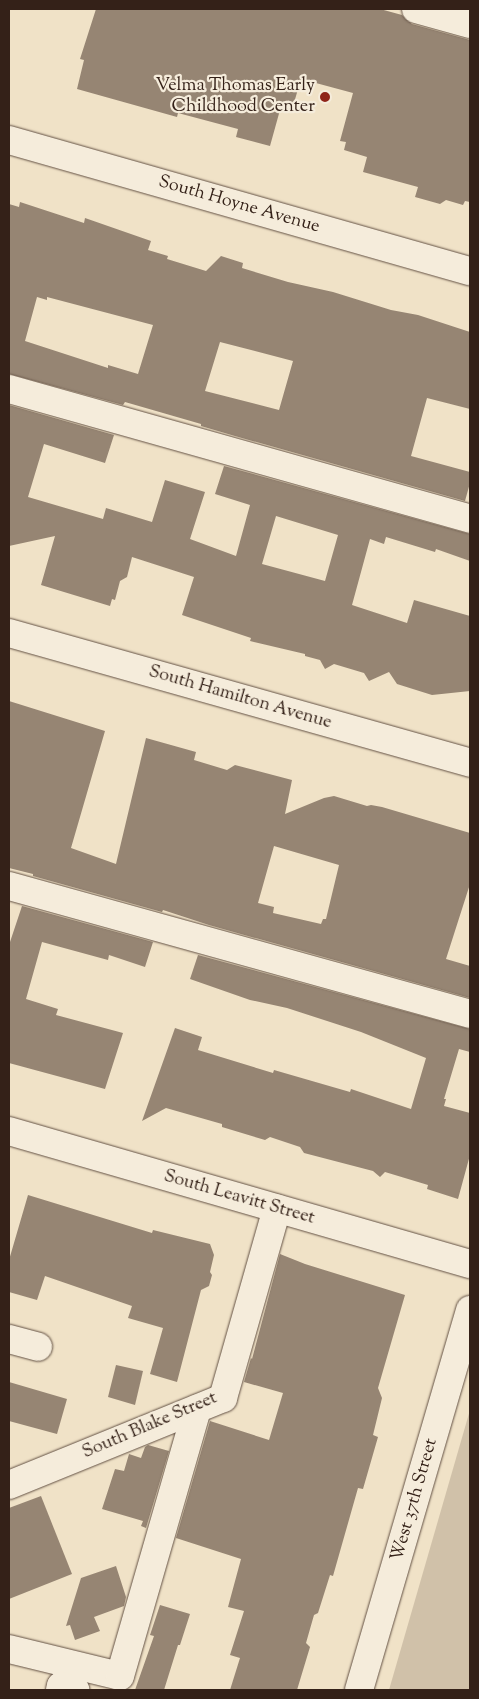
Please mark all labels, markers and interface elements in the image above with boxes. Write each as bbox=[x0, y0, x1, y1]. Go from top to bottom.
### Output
place label: Velma Thomas Early Childhood Center bbox=[156, 76, 315, 118]
marker: Velma Thomas Early Childhood Center bbox=[319, 91, 331, 103]
street label: South Hoyne Avenue bbox=[156, 172, 322, 238]
street label: South Hamilton Avenue bbox=[146, 662, 334, 734]
street label: South Leavitt Street bbox=[161, 1166, 317, 1230]
street label: South Blake Street bbox=[79, 1388, 221, 1464]
street label: West 37th Street bbox=[387, 1436, 443, 1564]

